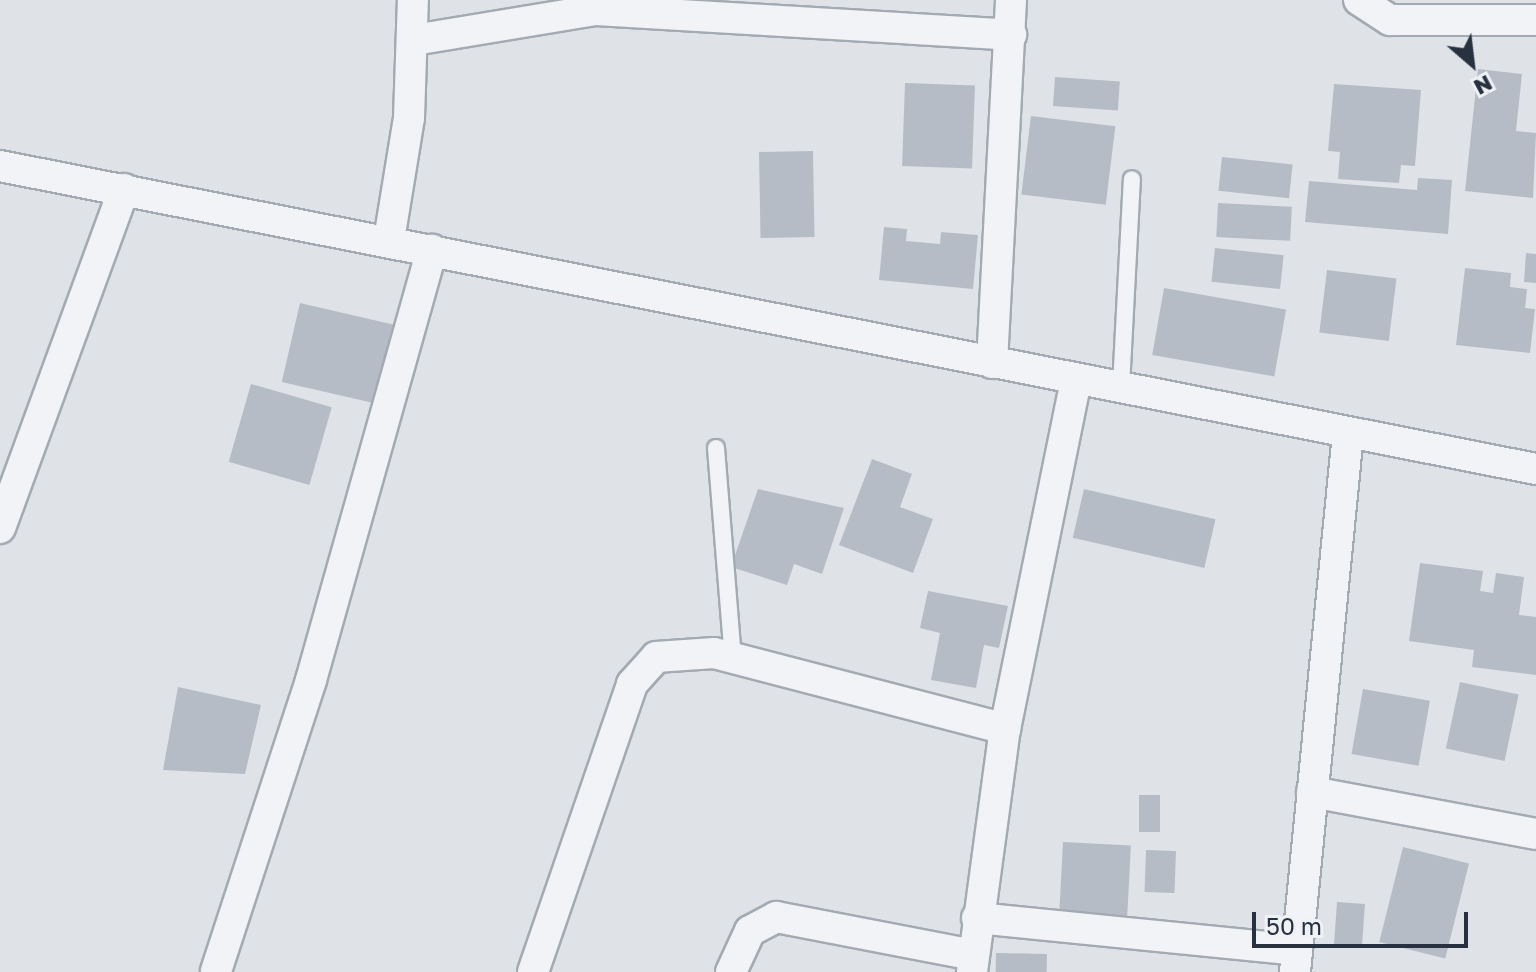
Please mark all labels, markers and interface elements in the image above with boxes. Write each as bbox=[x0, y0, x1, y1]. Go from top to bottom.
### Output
north arrow bbox=[1432, 24, 1512, 104]
text: N bbox=[1470, 70, 1497, 101]
scale bar bbox=[1256, 896, 1472, 946]
text: 50 m bbox=[1266, 911, 1322, 940]

